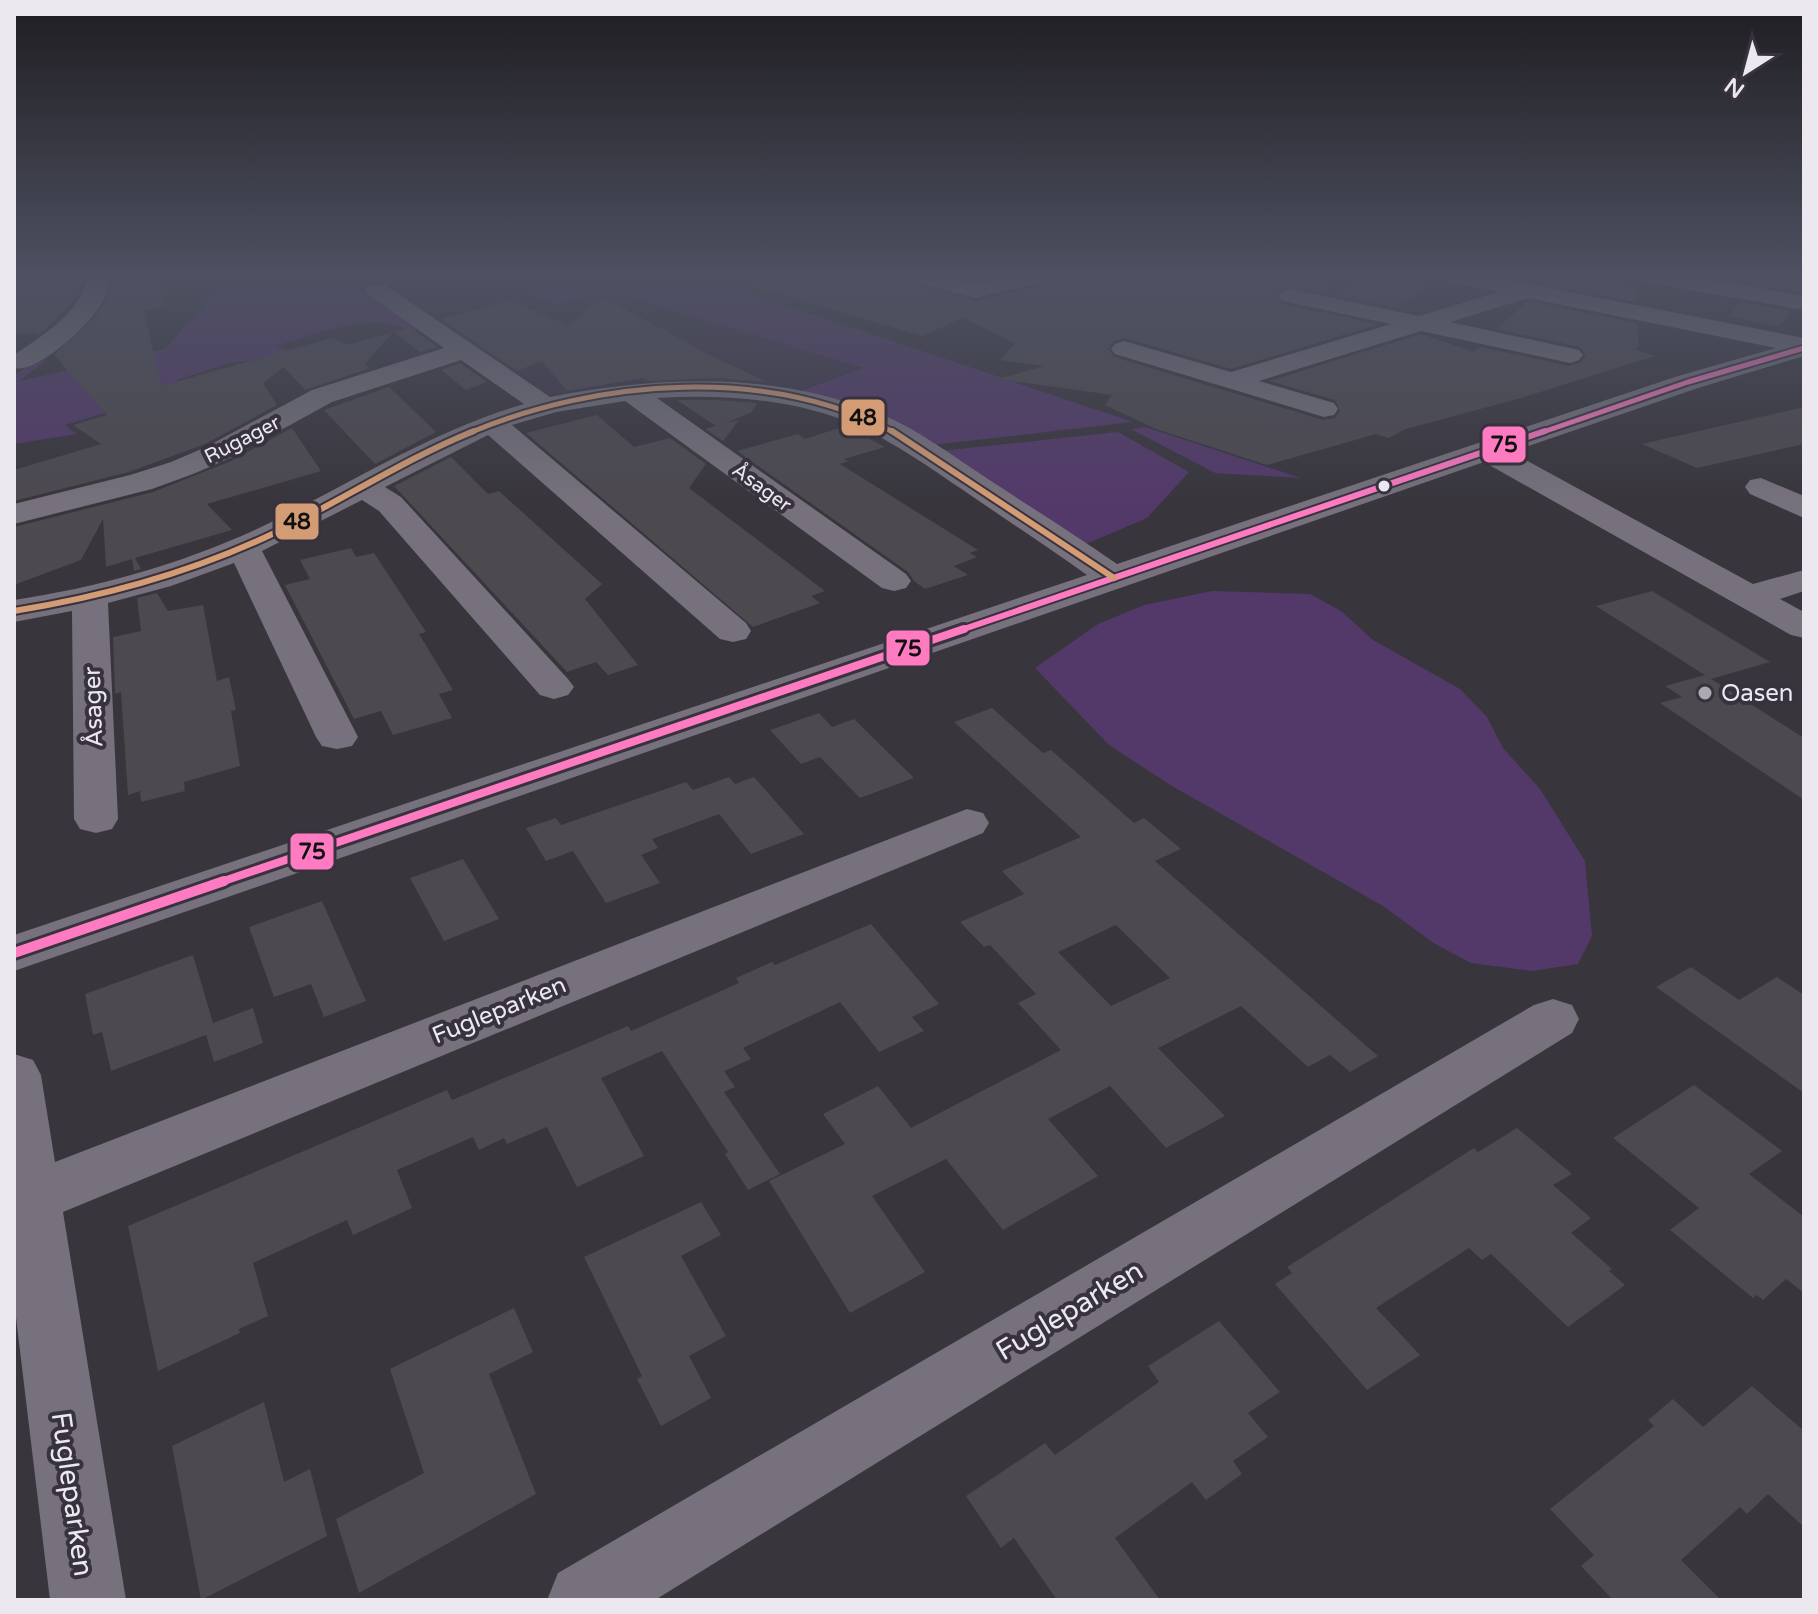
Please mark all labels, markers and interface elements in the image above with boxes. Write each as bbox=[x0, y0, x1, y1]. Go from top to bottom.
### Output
north arrow bbox=[1706, 32, 1786, 112]
text: N bbox=[1720, 72, 1750, 103]
line badge: 48 bbox=[840, 398, 886, 437]
text: 48 bbox=[849, 405, 877, 431]
street label: Rugager bbox=[201, 410, 285, 469]
line badge: 75 bbox=[1481, 425, 1527, 464]
text: 75 bbox=[1490, 432, 1518, 458]
street label: Åsager bbox=[727, 457, 797, 518]
unlabelled marker bbox=[1376, 478, 1392, 494]
line badge: 48 bbox=[274, 502, 320, 541]
text: 48 bbox=[283, 509, 311, 535]
line badge: 75 bbox=[885, 629, 931, 667]
text: 75 bbox=[894, 636, 922, 662]
street label: Åsager bbox=[77, 665, 109, 748]
place label: Oasen bbox=[1721, 679, 1793, 708]
marker: Oasen bbox=[1696, 684, 1714, 702]
line badge: 75 bbox=[289, 832, 335, 871]
text: 75 bbox=[298, 839, 326, 865]
street label: Fugleparken bbox=[428, 970, 570, 1050]
street label: Fugleparken bbox=[990, 1254, 1149, 1368]
street label: Fugleparken bbox=[44, 1410, 100, 1579]

